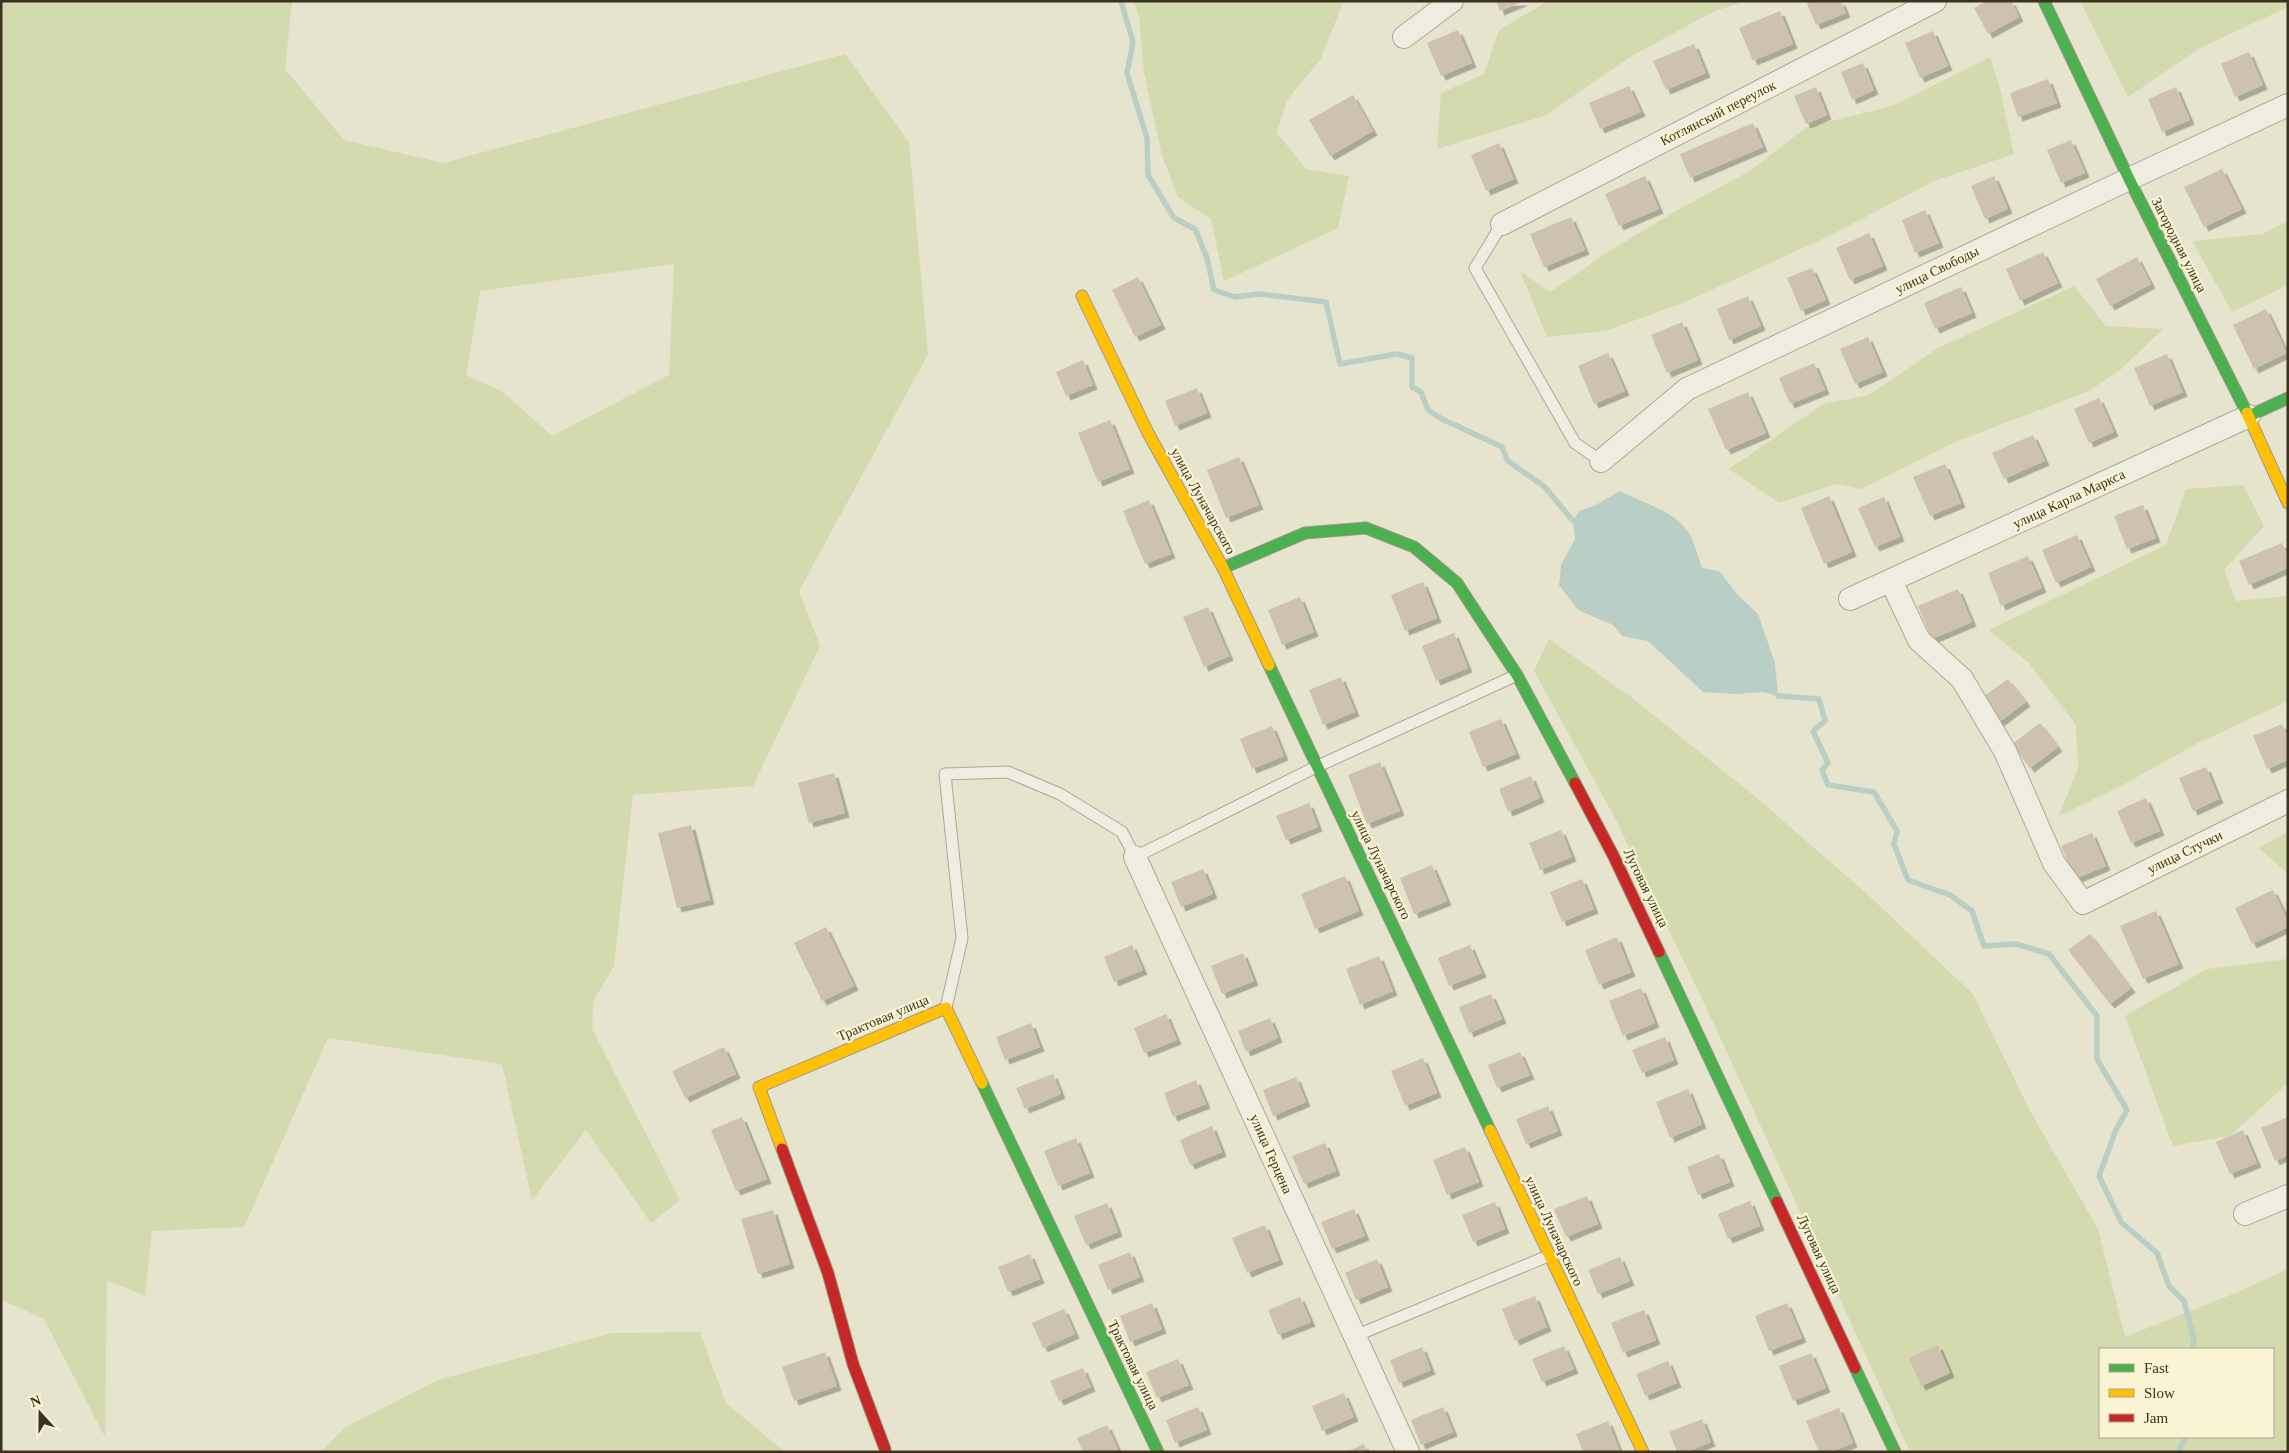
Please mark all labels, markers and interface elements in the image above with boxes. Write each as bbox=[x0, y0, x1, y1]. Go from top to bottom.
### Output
street label: Котлянский переулок bbox=[1658, 77, 1778, 149]
street label: Загородная улица bbox=[2149, 195, 2210, 296]
street label: улица Свободы bbox=[1893, 243, 1982, 297]
street label: улица Луначарского bbox=[1168, 445, 1238, 557]
street label: улица Карла Маркса bbox=[2011, 466, 2128, 532]
street label: улица Луначарского bbox=[1348, 808, 1414, 922]
street label: улица Стучки bbox=[2145, 827, 2225, 877]
street label: Луговая улица bbox=[1620, 846, 1672, 930]
street label: Трактовая улица bbox=[835, 992, 932, 1044]
street label: улица Герцена bbox=[1247, 1112, 1296, 1197]
street label: улица Луначарского bbox=[1522, 1174, 1586, 1288]
street label: Луговая улица bbox=[1794, 1212, 1844, 1297]
street label: Трактовая улица bbox=[1105, 1318, 1162, 1413]
legend bbox=[2099, 1348, 2274, 1438]
text: Fast bbox=[2144, 1360, 2170, 1376]
text: Slow bbox=[2144, 1385, 2175, 1401]
north arrow bbox=[15, 1388, 65, 1438]
text: N bbox=[28, 1393, 43, 1410]
text: Jam bbox=[2144, 1410, 2168, 1426]

